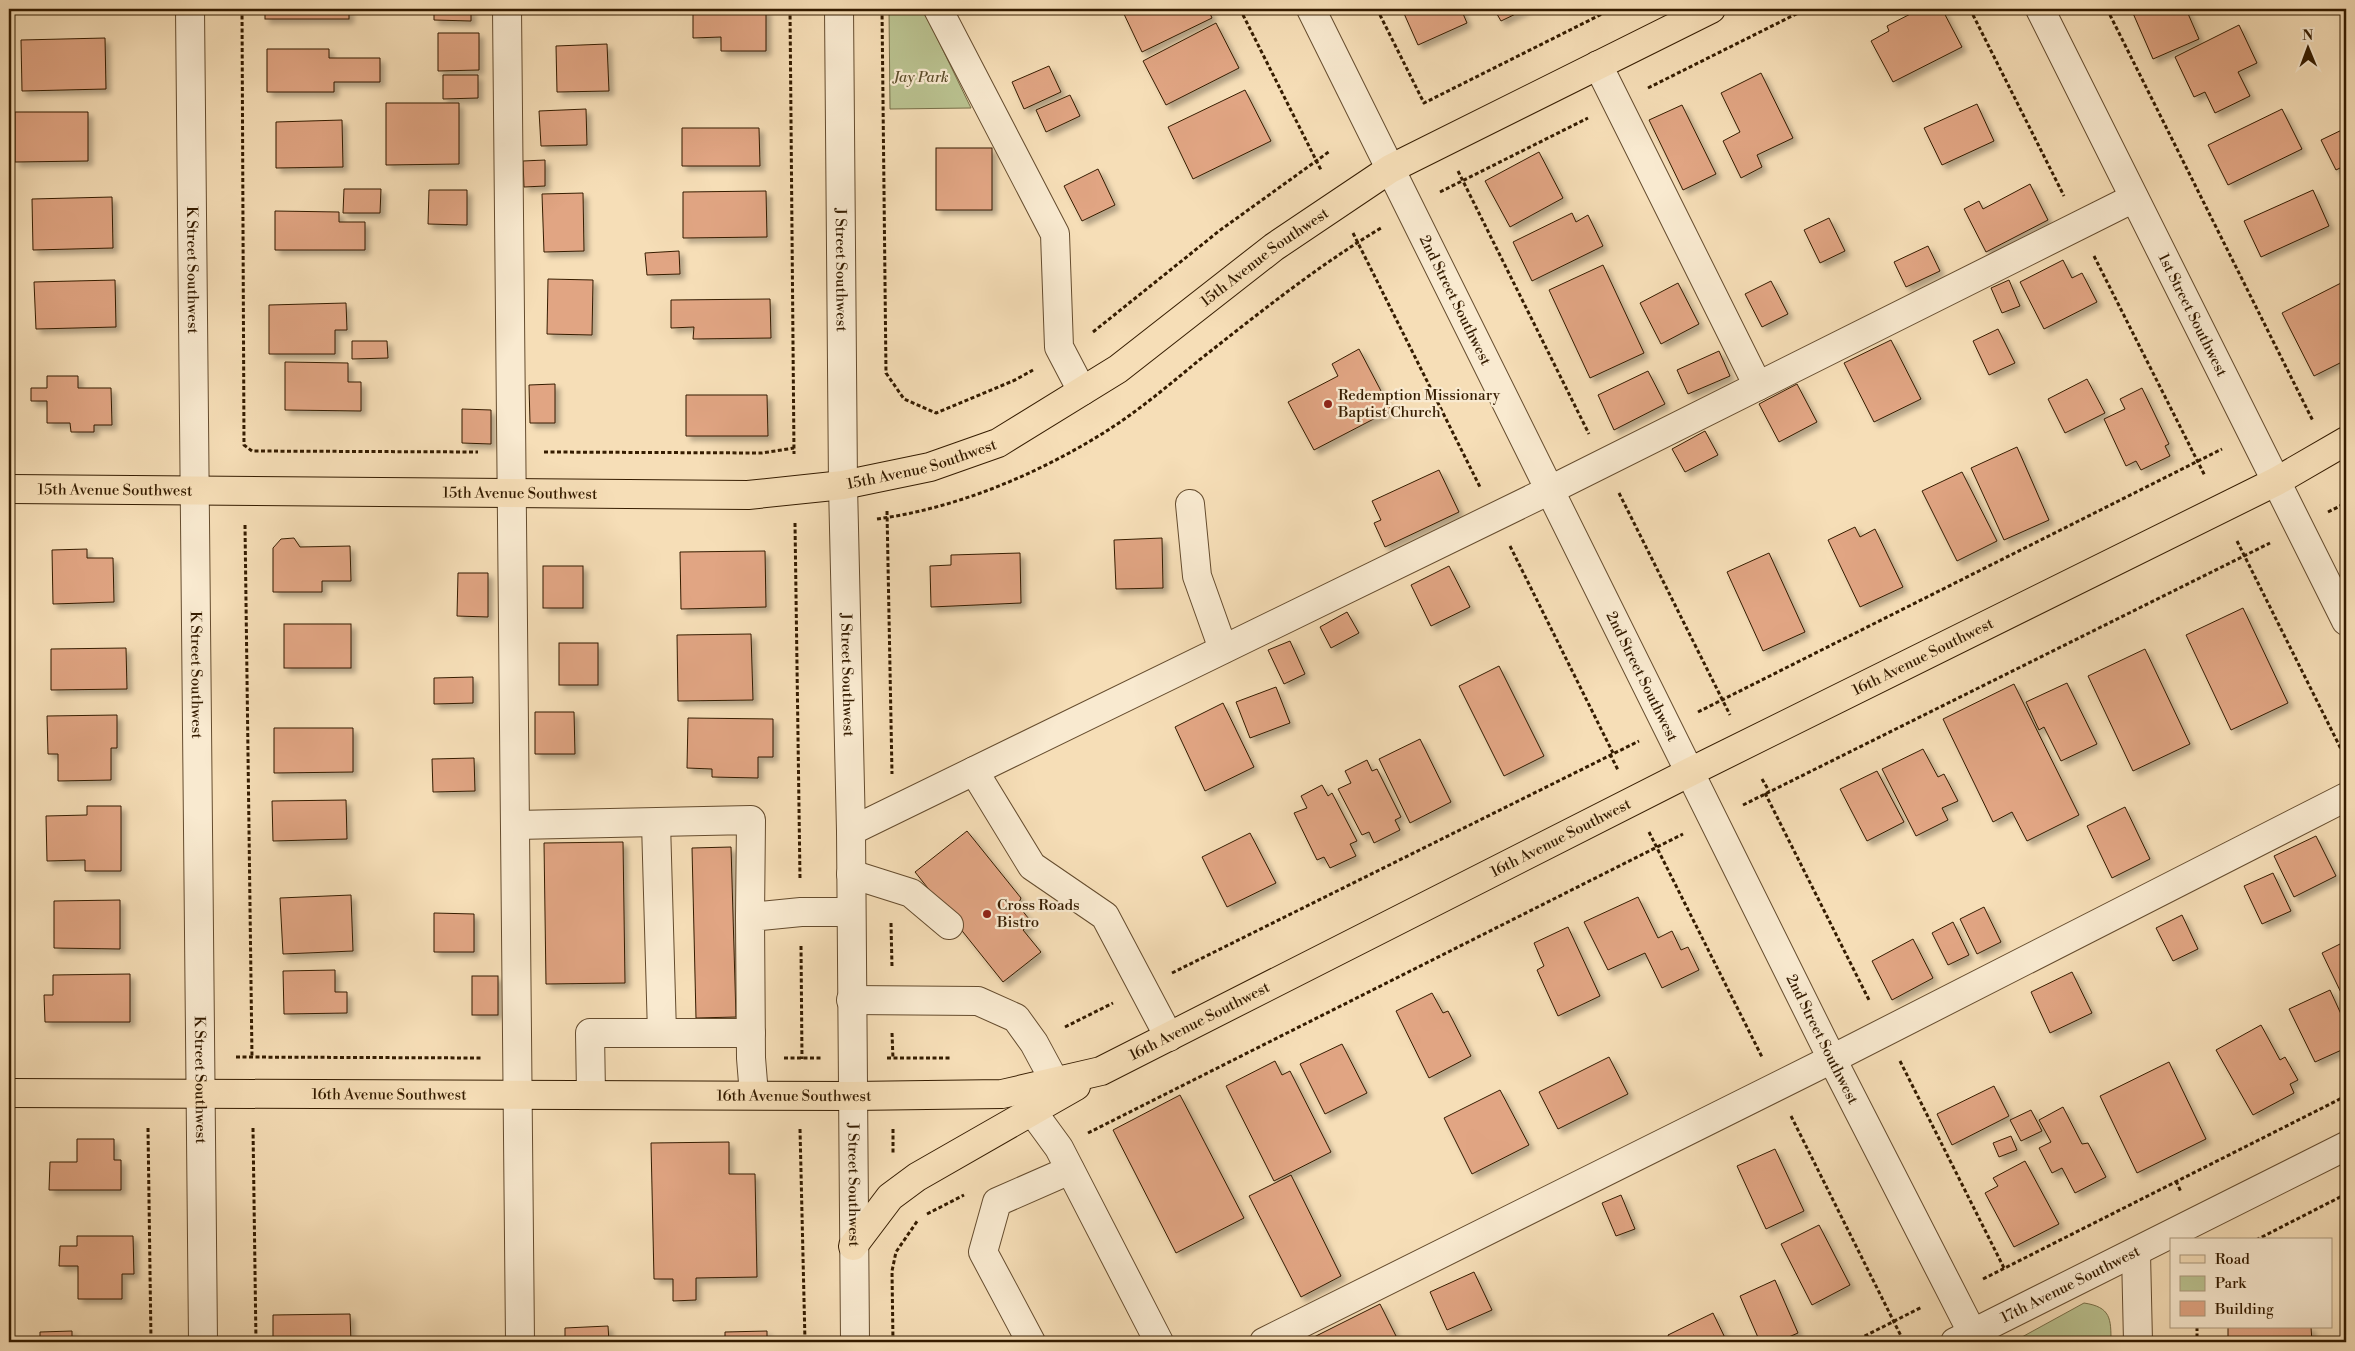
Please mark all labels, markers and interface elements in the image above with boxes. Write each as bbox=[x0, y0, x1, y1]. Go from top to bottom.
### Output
north arrow bbox=[2282, 22, 2332, 72]
text: N bbox=[2302, 27, 2313, 45]
park label: Jay Park bbox=[891, 68, 949, 87]
street label: 15th Avenue Southwest bbox=[1197, 203, 1333, 310]
street label: K Street Southwest bbox=[182, 206, 203, 335]
street label: J Street Southwest bbox=[831, 207, 851, 333]
street label: 2nd Street Southwest bbox=[1415, 232, 1496, 369]
street label: 1st Street Southwest bbox=[2154, 250, 2232, 380]
place label: Redemption Missionary Baptist Church bbox=[1337, 386, 1501, 422]
marker: Redemption Missionary Baptist Church bbox=[1322, 398, 1334, 410]
street label: 15th Avenue Southwest bbox=[845, 435, 1000, 493]
street label: 15th Avenue Southwest bbox=[38, 480, 193, 500]
street label: 15th Avenue Southwest bbox=[443, 483, 598, 503]
street label: 2nd Street Southwest bbox=[1602, 608, 1683, 745]
street label: K Street Southwest bbox=[186, 611, 207, 740]
street label: J Street Southwest bbox=[836, 612, 858, 738]
street label: 16th Avenue Southwest bbox=[1849, 613, 1997, 700]
street label: 16th Avenue Southwest bbox=[1487, 794, 1635, 881]
place label: Cross Roads Bistro bbox=[996, 896, 1080, 932]
marker: Cross Roads Bistro bbox=[981, 908, 993, 920]
street label: 2nd Street Southwest bbox=[1782, 971, 1863, 1108]
street label: 16th Avenue Southwest bbox=[1126, 977, 1273, 1065]
street label: K Street Southwest bbox=[190, 1016, 211, 1145]
street label: 16th Avenue Southwest bbox=[311, 1085, 467, 1104]
street label: 16th Avenue Southwest bbox=[716, 1086, 872, 1106]
street label: J Street Southwest bbox=[844, 1122, 864, 1247]
legend bbox=[2170, 1238, 2332, 1328]
street label: 17th Avenue Southwest bbox=[1998, 1241, 2144, 1327]
text: Road bbox=[2215, 1250, 2250, 1269]
text: Park bbox=[2215, 1274, 2247, 1293]
text: Building bbox=[2214, 1300, 2274, 1319]

